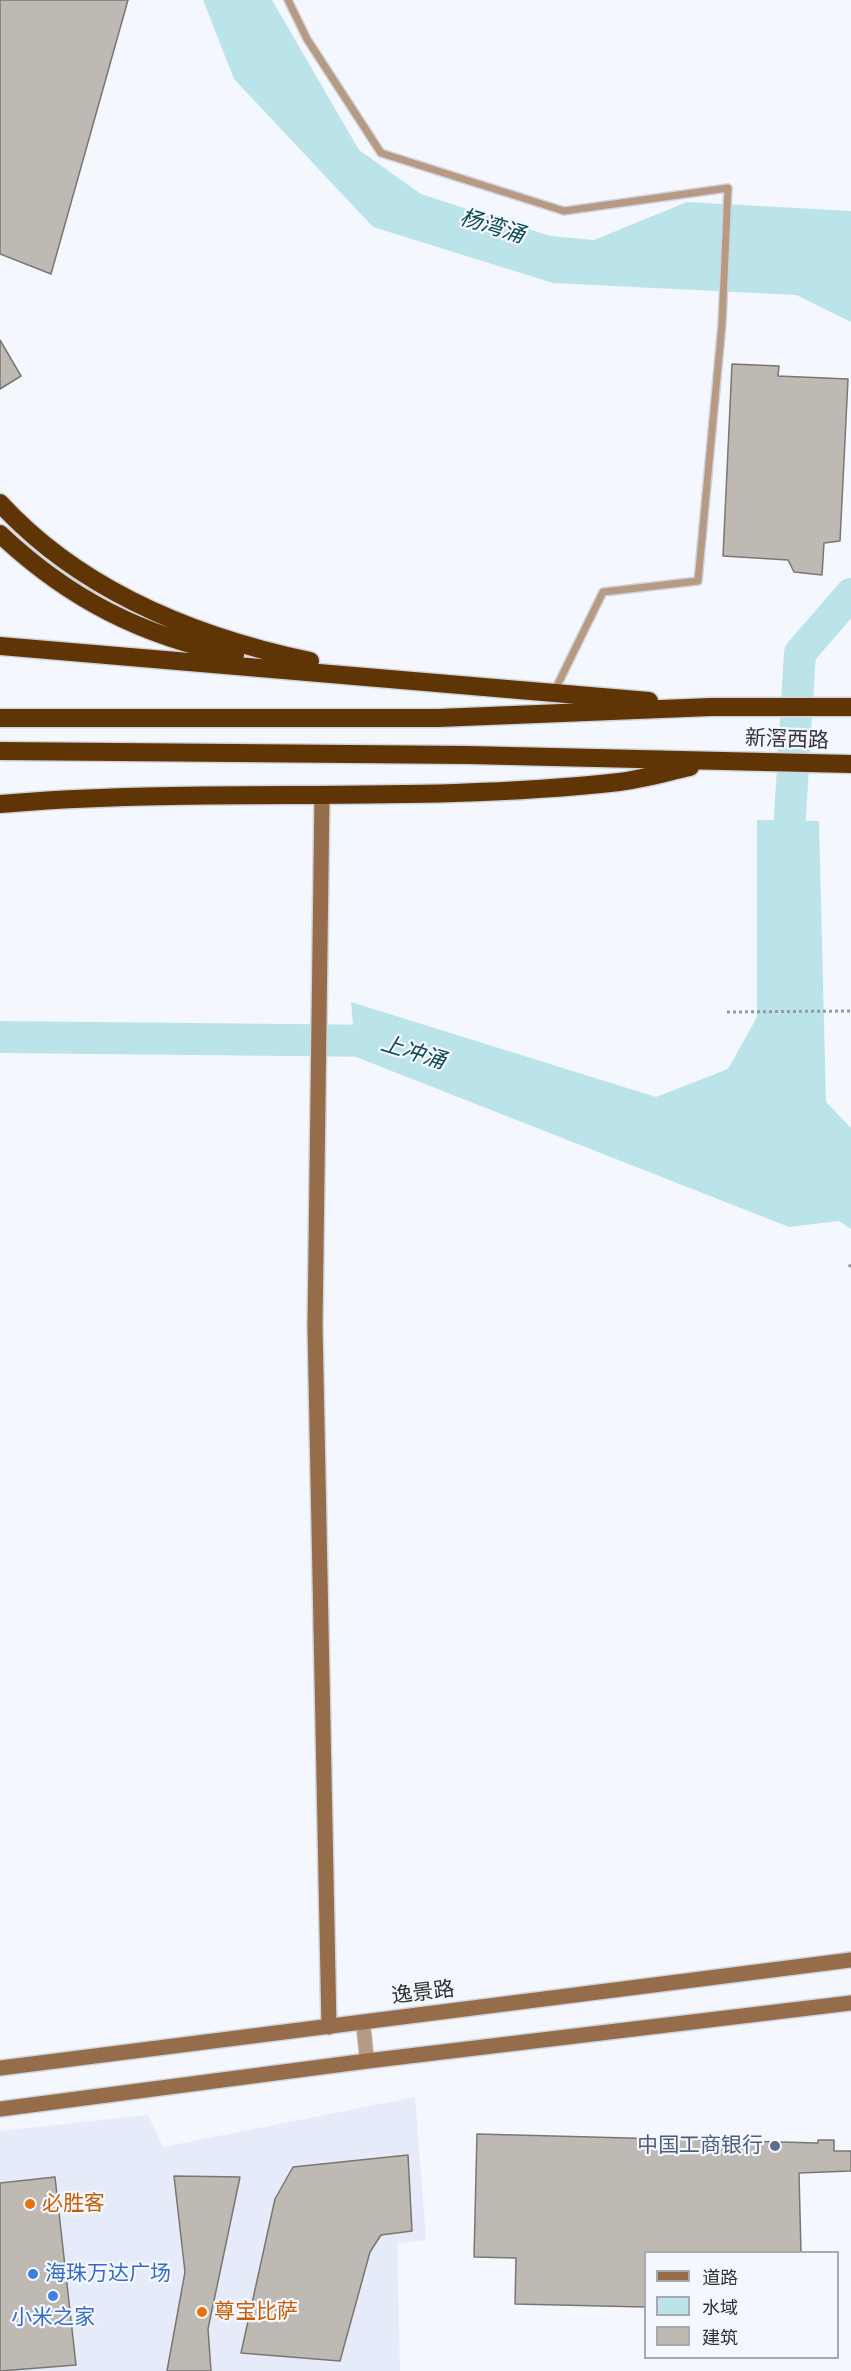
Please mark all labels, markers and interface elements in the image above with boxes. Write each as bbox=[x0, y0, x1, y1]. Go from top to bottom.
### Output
water label: 杨湾涌 bbox=[457, 205, 527, 249]
street label: 新滘西路 bbox=[745, 726, 829, 754]
water label: 上冲涌 bbox=[378, 1031, 448, 1075]
street label: 逸景路 bbox=[390, 1977, 456, 2009]
place label: 中国工商银行 bbox=[637, 2133, 763, 2159]
marker: 中国工商银行 bbox=[768, 2139, 782, 2153]
place label: 必胜客 bbox=[42, 2191, 105, 2217]
marker: 必胜客 bbox=[23, 2197, 37, 2211]
legend bbox=[644, 2251, 839, 2359]
place label: 海珠万达广场 bbox=[45, 2261, 171, 2287]
text: 道路 bbox=[702, 2265, 738, 2289]
marker: 海珠万达广场 bbox=[26, 2267, 40, 2281]
marker: 小米之家 bbox=[46, 2289, 60, 2303]
text: 水域 bbox=[702, 2295, 738, 2319]
place label: 尊宝比萨 bbox=[214, 2299, 298, 2325]
place label: 小米之家 bbox=[11, 2305, 95, 2331]
marker: 尊宝比萨 bbox=[195, 2305, 209, 2319]
text: 建筑 bbox=[702, 2325, 738, 2349]

